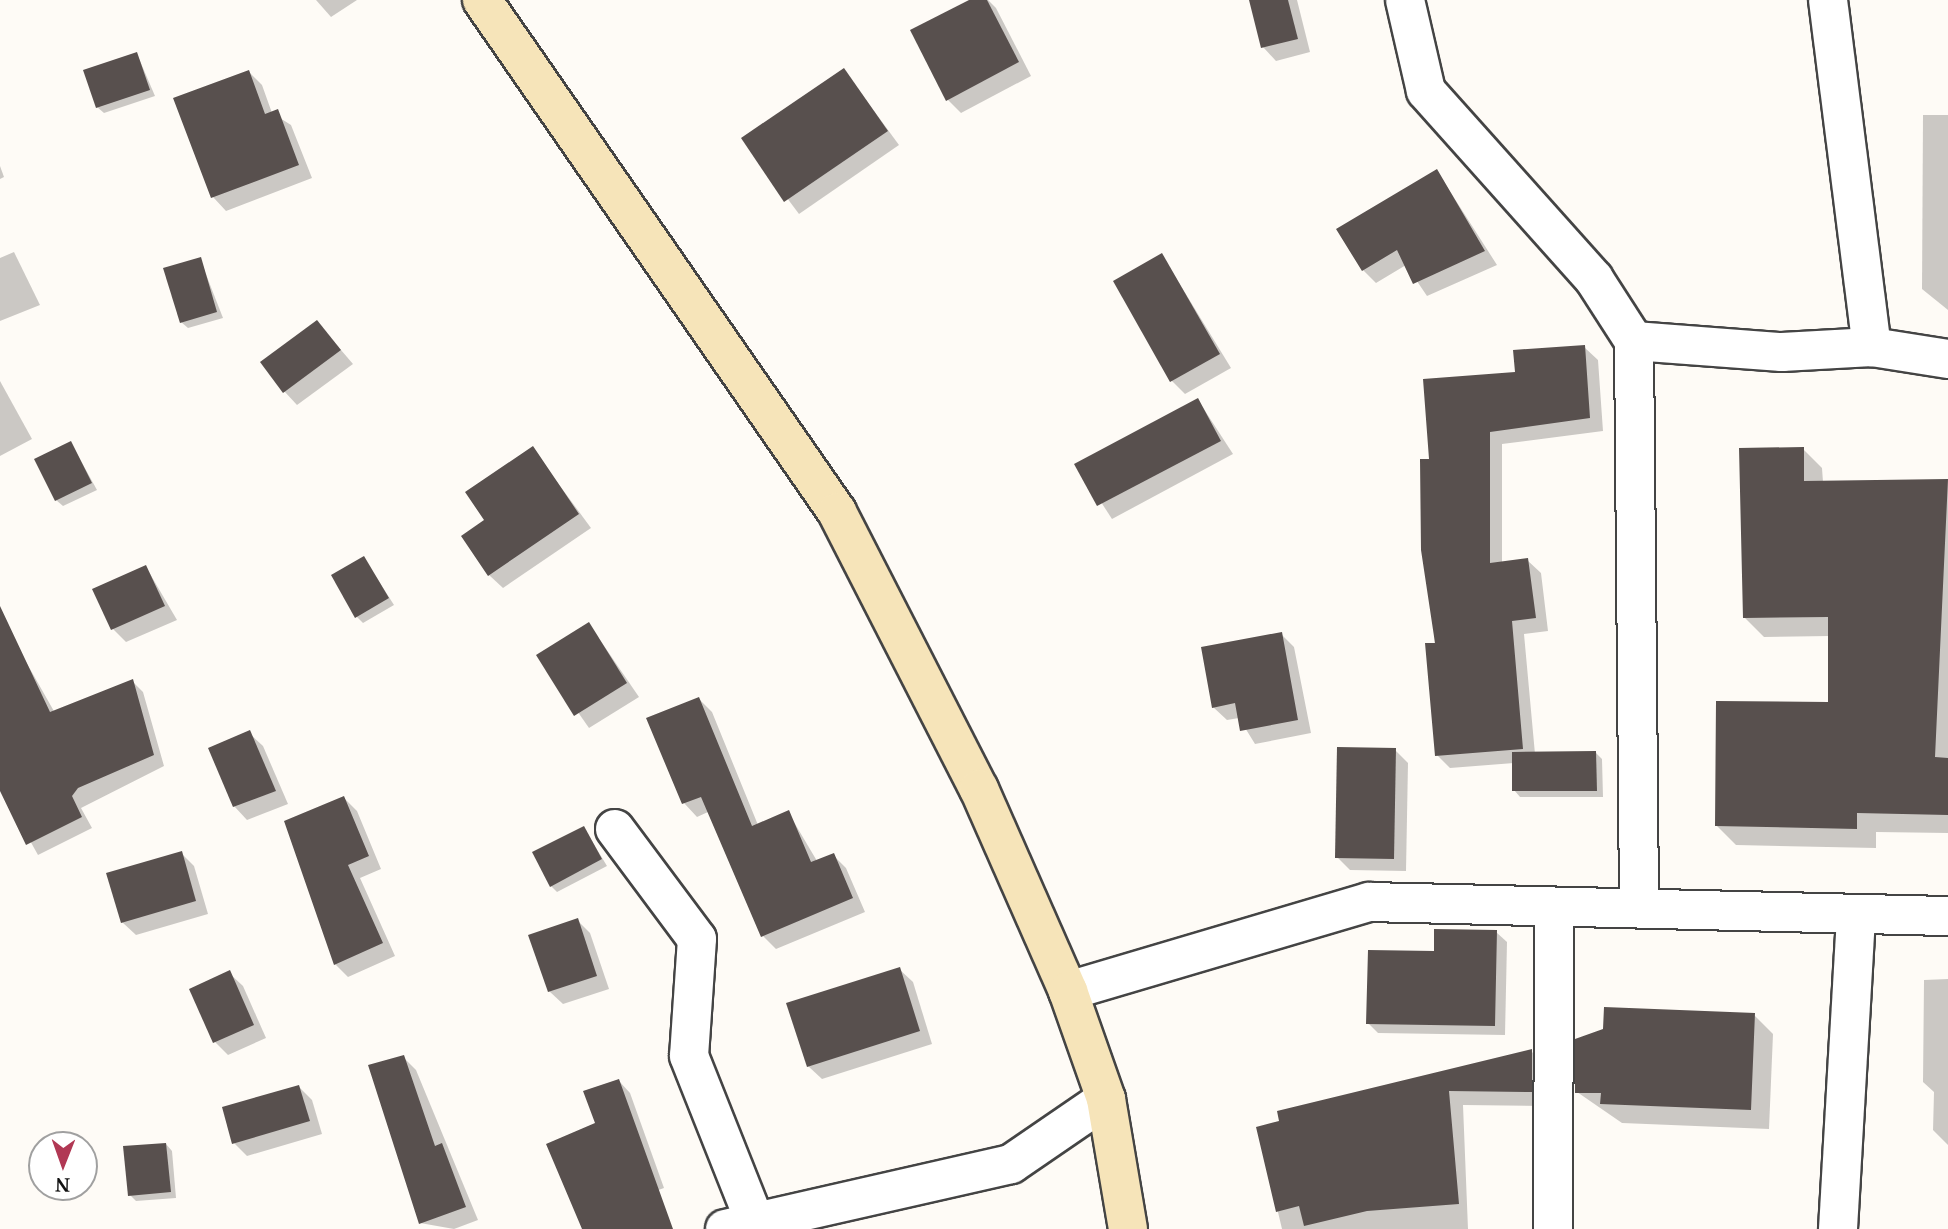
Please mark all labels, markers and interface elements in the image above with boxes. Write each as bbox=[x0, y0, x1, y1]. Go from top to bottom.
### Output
north arrow bbox=[28, 1131, 98, 1201]
text: N bbox=[55, 1172, 70, 1198]

